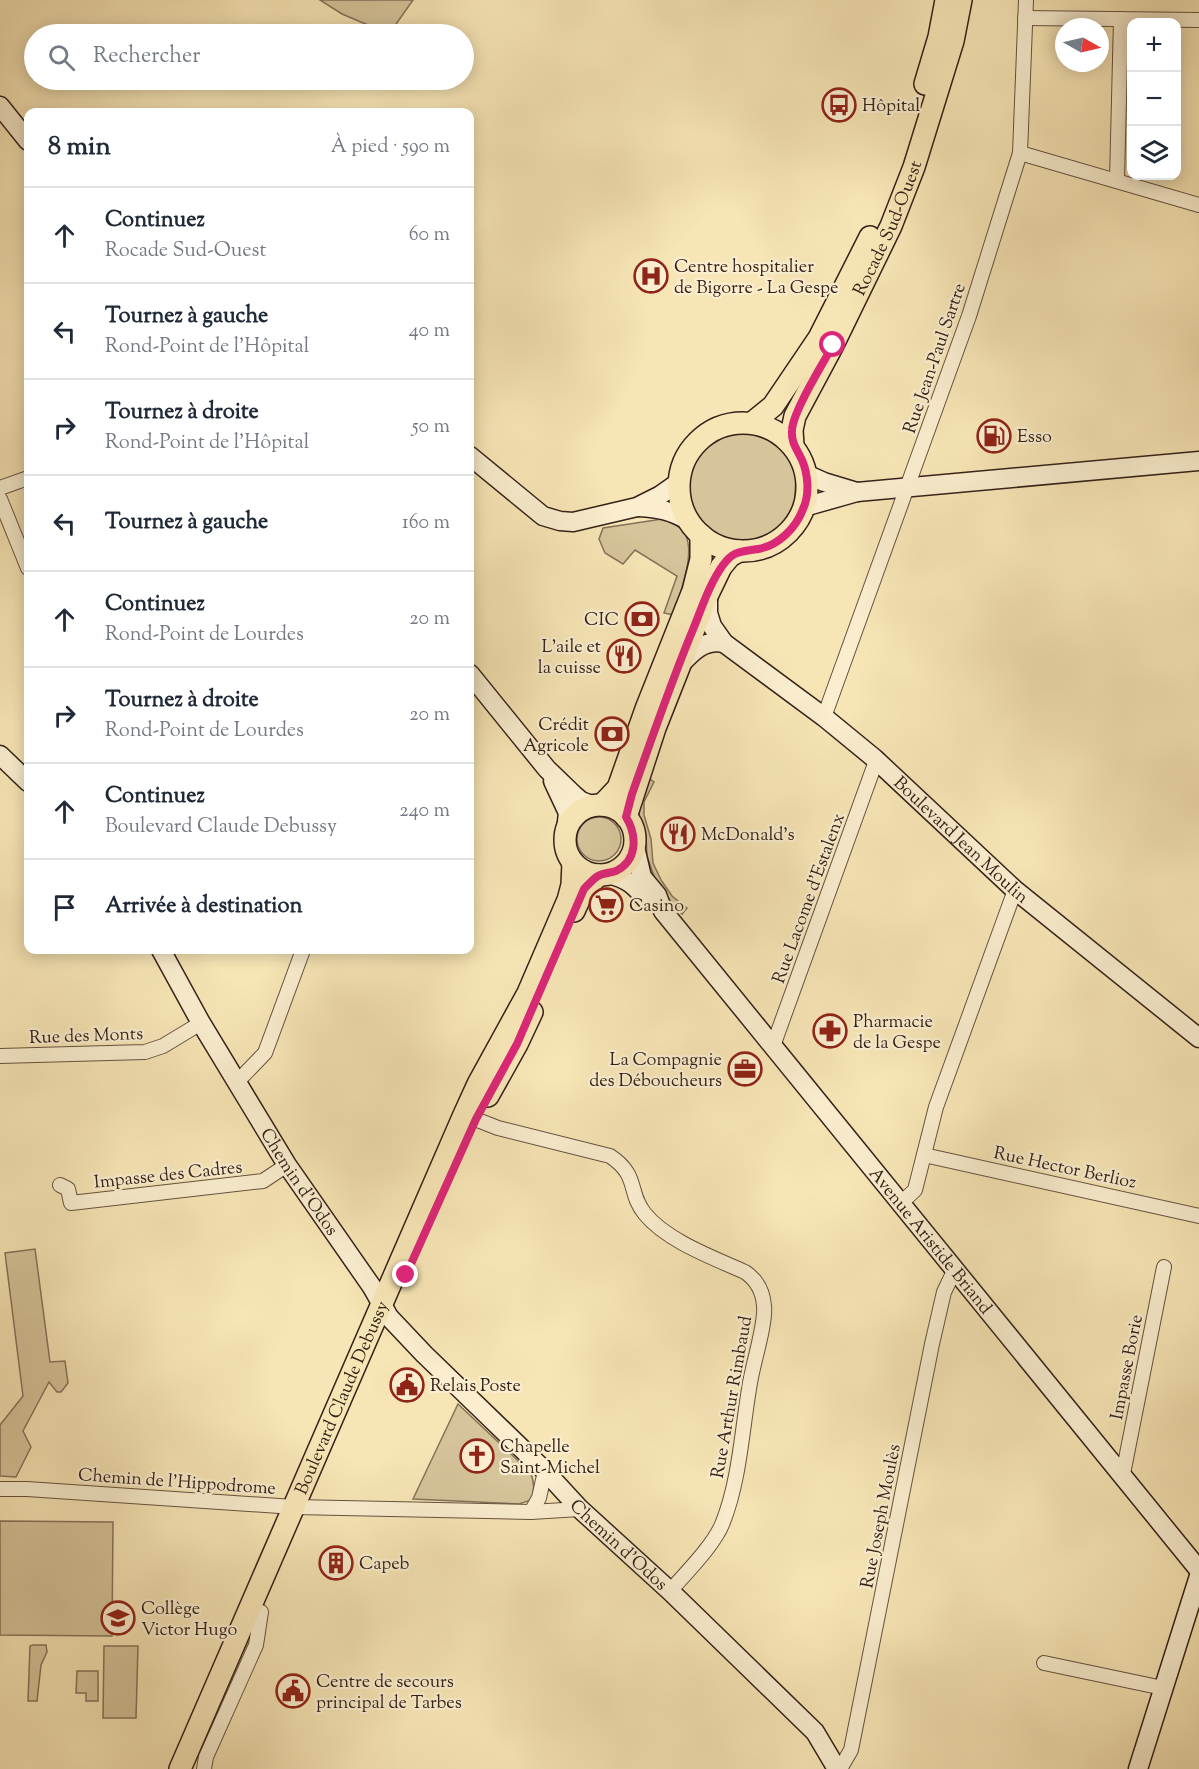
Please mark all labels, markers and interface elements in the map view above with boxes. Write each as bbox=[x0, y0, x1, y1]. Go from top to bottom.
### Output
north arrow bbox=[1055, 18, 1109, 72]
map controls bbox=[1127, 18, 1181, 180]
button: + bbox=[1127, 18, 1181, 72]
search box bbox=[24, 24, 474, 90]
icon: search bbox=[45, 41, 78, 74]
text: Rechercher bbox=[93, 41, 200, 73]
button: − bbox=[1127, 72, 1181, 126]
bus stop icon: Hôpital bbox=[821, 87, 857, 123]
place label: Hôpital bbox=[862, 94, 920, 120]
button: layers bbox=[1127, 126, 1181, 180]
text: 8 min bbox=[48, 129, 111, 166]
text: À pied · 590 m bbox=[331, 133, 450, 162]
street label: Rocade Sud-Ouest bbox=[848, 158, 930, 301]
text: Continuez bbox=[105, 205, 205, 237]
icon: ahead bbox=[48, 219, 81, 252]
text: 60 m bbox=[409, 221, 450, 250]
text: Rocade Sud-Ouest bbox=[105, 237, 266, 266]
place label: Centre hospitalier de Bigorre - La Gespe bbox=[674, 255, 838, 302]
hospital icon: Centre hospitalier de Bigorre - La Gespe bbox=[633, 258, 669, 294]
street label: Rue Jean-Paul Sartre bbox=[898, 280, 974, 437]
text: Tournez à gauche bbox=[105, 301, 268, 333]
icon: left bbox=[48, 315, 81, 348]
text: 40 m bbox=[409, 317, 450, 346]
route start bbox=[819, 331, 845, 357]
text: Rond-Point de l'Hôpital bbox=[105, 333, 309, 362]
text: Tournez à droite bbox=[105, 397, 259, 429]
icon: right bbox=[48, 411, 81, 444]
text: 50 m bbox=[412, 413, 450, 442]
fuel station icon: Esso bbox=[976, 418, 1012, 454]
place label: Esso bbox=[1017, 425, 1052, 451]
text: Rond-Point de l'Hôpital bbox=[105, 429, 309, 458]
icon: left bbox=[48, 507, 81, 540]
text: Tournez à gauche bbox=[105, 507, 268, 539]
text: 160 m bbox=[402, 509, 450, 538]
text: Continuez bbox=[105, 589, 205, 621]
bank icon: CIC bbox=[624, 601, 660, 637]
icon: ahead bbox=[48, 603, 81, 636]
text: 20 m bbox=[409, 605, 450, 634]
place label: CIC bbox=[584, 608, 619, 634]
text: Rond-Point de Lourdes bbox=[105, 621, 304, 650]
place label: L'aile et la cuisse bbox=[538, 635, 601, 682]
restaurant icon: L'aile et la cuisse bbox=[606, 638, 642, 674]
text: Tournez à droite bbox=[105, 685, 259, 717]
icon: right bbox=[48, 699, 81, 732]
text: 20 m bbox=[409, 701, 450, 730]
place label: Crédit Agricole bbox=[523, 713, 589, 760]
bank icon: Crédit Agricole bbox=[594, 716, 630, 752]
text: Rond-Point de Lourdes bbox=[105, 717, 304, 746]
street label: Boulevard Jean Moulin bbox=[887, 771, 1034, 911]
text: Continuez bbox=[105, 781, 205, 813]
icon: ahead bbox=[48, 795, 81, 828]
text: 240 m bbox=[399, 797, 450, 826]
street label: Rue Lacome d'Estalenx bbox=[767, 810, 853, 988]
text: Boulevard Claude Debussy bbox=[105, 813, 337, 842]
restaurant icon: McDonald's bbox=[660, 816, 696, 852]
place label: McDonald's bbox=[701, 823, 795, 849]
supermarket icon: Casino bbox=[588, 887, 624, 923]
icon: arrive bbox=[48, 891, 81, 924]
text: Arrivée à destination bbox=[105, 891, 302, 923]
place label: Casino bbox=[629, 894, 684, 920]
place label: Pharmacie de la Gespe bbox=[853, 1010, 941, 1057]
pharmacy icon: Pharmacie de la Gespe bbox=[812, 1013, 848, 1049]
street label: Rue des Monts bbox=[29, 1022, 144, 1052]
place label: La Compagnie des Déboucheurs bbox=[589, 1048, 722, 1095]
office icon: La Compagnie des Déboucheurs bbox=[727, 1051, 763, 1087]
street label: Chemin d'Odos bbox=[253, 1124, 344, 1242]
street label: Rue Hector Berlioz bbox=[991, 1141, 1139, 1197]
street label: Impasse des Cadres bbox=[93, 1155, 244, 1197]
street label: Avenue Aristide Briand bbox=[862, 1162, 997, 1321]
route end bbox=[392, 1261, 418, 1287]
street label: Boulevard Claude Debussy bbox=[290, 1297, 397, 1499]
street label: Impasse Borie bbox=[1105, 1313, 1151, 1422]
street label: Rue Arthur Rimbaud bbox=[706, 1314, 760, 1481]
public building icon: Relais Poste bbox=[389, 1367, 425, 1403]
place label: Relais Poste bbox=[430, 1374, 521, 1400]
place label: Chapelle Saint-Michel bbox=[500, 1435, 600, 1482]
church icon: Chapelle Saint-Michel bbox=[459, 1438, 495, 1474]
street label: Rue Joseph Moulès bbox=[855, 1442, 909, 1591]
street label: Chemin de l'Hippodrome bbox=[77, 1463, 277, 1503]
street label: Chemin d'Odos bbox=[562, 1494, 672, 1598]
building icon: Capeb bbox=[318, 1545, 354, 1581]
place label: Capeb bbox=[359, 1552, 410, 1578]
place label: Collège Victor Hugo bbox=[141, 1597, 237, 1644]
school or university icon: Collège Victor Hugo bbox=[100, 1600, 136, 1636]
place label: Centre de secours principal de Tarbes bbox=[316, 1670, 462, 1717]
public building icon: Centre de secours principal de Tarbes bbox=[275, 1673, 311, 1709]

